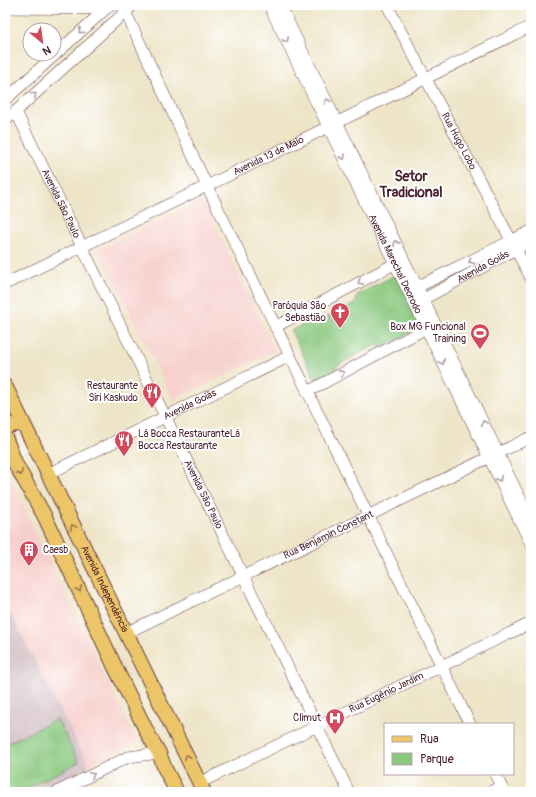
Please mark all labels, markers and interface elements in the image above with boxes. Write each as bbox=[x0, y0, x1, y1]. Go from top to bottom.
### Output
north arrow bbox=[22, 22, 62, 62]
one-way arrow bbox=[78, 27, 86, 34]
one-way arrow bbox=[281, 36, 289, 43]
text: N bbox=[40, 43, 53, 58]
one-way arrow bbox=[29, 92, 37, 100]
one-way arrow bbox=[324, 98, 332, 105]
street label: Rua Hugo Lobo bbox=[439, 111, 479, 172]
street label: Avenida 13 de Maio bbox=[231, 133, 306, 178]
one-way arrow bbox=[338, 153, 346, 160]
street label: Avenida São Paulo bbox=[39, 167, 83, 241]
district label: Setor Tradicional bbox=[379, 168, 442, 201]
street label: Avenida Marechal Deorodo bbox=[366, 212, 424, 316]
one-way arrow bbox=[393, 240, 401, 247]
street label: Avenida Goiás bbox=[455, 248, 512, 286]
one-way arrow bbox=[468, 256, 475, 263]
one-way arrow bbox=[357, 277, 365, 285]
place label: Paróquia São Sebastião bbox=[273, 300, 327, 324]
church icon: Paróquia São Sebastião bbox=[329, 301, 351, 329]
place label: Box MG Funcional Training bbox=[390, 321, 466, 345]
sports icon: Box MG Funcional Training bbox=[469, 322, 491, 350]
one-way arrow bbox=[437, 358, 445, 365]
one-way arrow bbox=[337, 371, 345, 378]
place label: Restaurante Siri Kaskudo bbox=[87, 380, 139, 404]
restaurant icon: Restaurante Siri Kaskudo bbox=[141, 381, 163, 409]
street label: Avenida Goiás bbox=[162, 387, 219, 423]
one-way arrow bbox=[481, 420, 489, 427]
place label: Lá Bocca RestauranteLá Bocca Restaurante bbox=[138, 428, 240, 452]
restaurant icon: Lá Bocca RestauranteLá Bocca Restaurante bbox=[113, 429, 135, 457]
street label: Avenida São Paulo bbox=[181, 458, 226, 532]
one-way arrow bbox=[15, 469, 23, 477]
one-way arrow bbox=[494, 475, 502, 482]
street label: Rua Benjamin Constant bbox=[282, 508, 376, 562]
one-way arrow bbox=[70, 524, 78, 532]
building icon: Caesb bbox=[18, 539, 40, 567]
street label: Avenida Independência bbox=[78, 543, 131, 635]
place label: Caesb bbox=[43, 544, 68, 556]
one-way arrow bbox=[74, 585, 82, 593]
street label: Rua Eugênio Jardim bbox=[347, 670, 426, 716]
hospital icon: Climut bbox=[324, 707, 346, 735]
place label: Climut bbox=[293, 712, 322, 724]
legend bbox=[384, 723, 514, 775]
text: Rua bbox=[420, 732, 439, 747]
text: Parque bbox=[420, 752, 454, 767]
one-way arrow bbox=[184, 754, 191, 761]
one-way arrow bbox=[87, 772, 95, 780]

